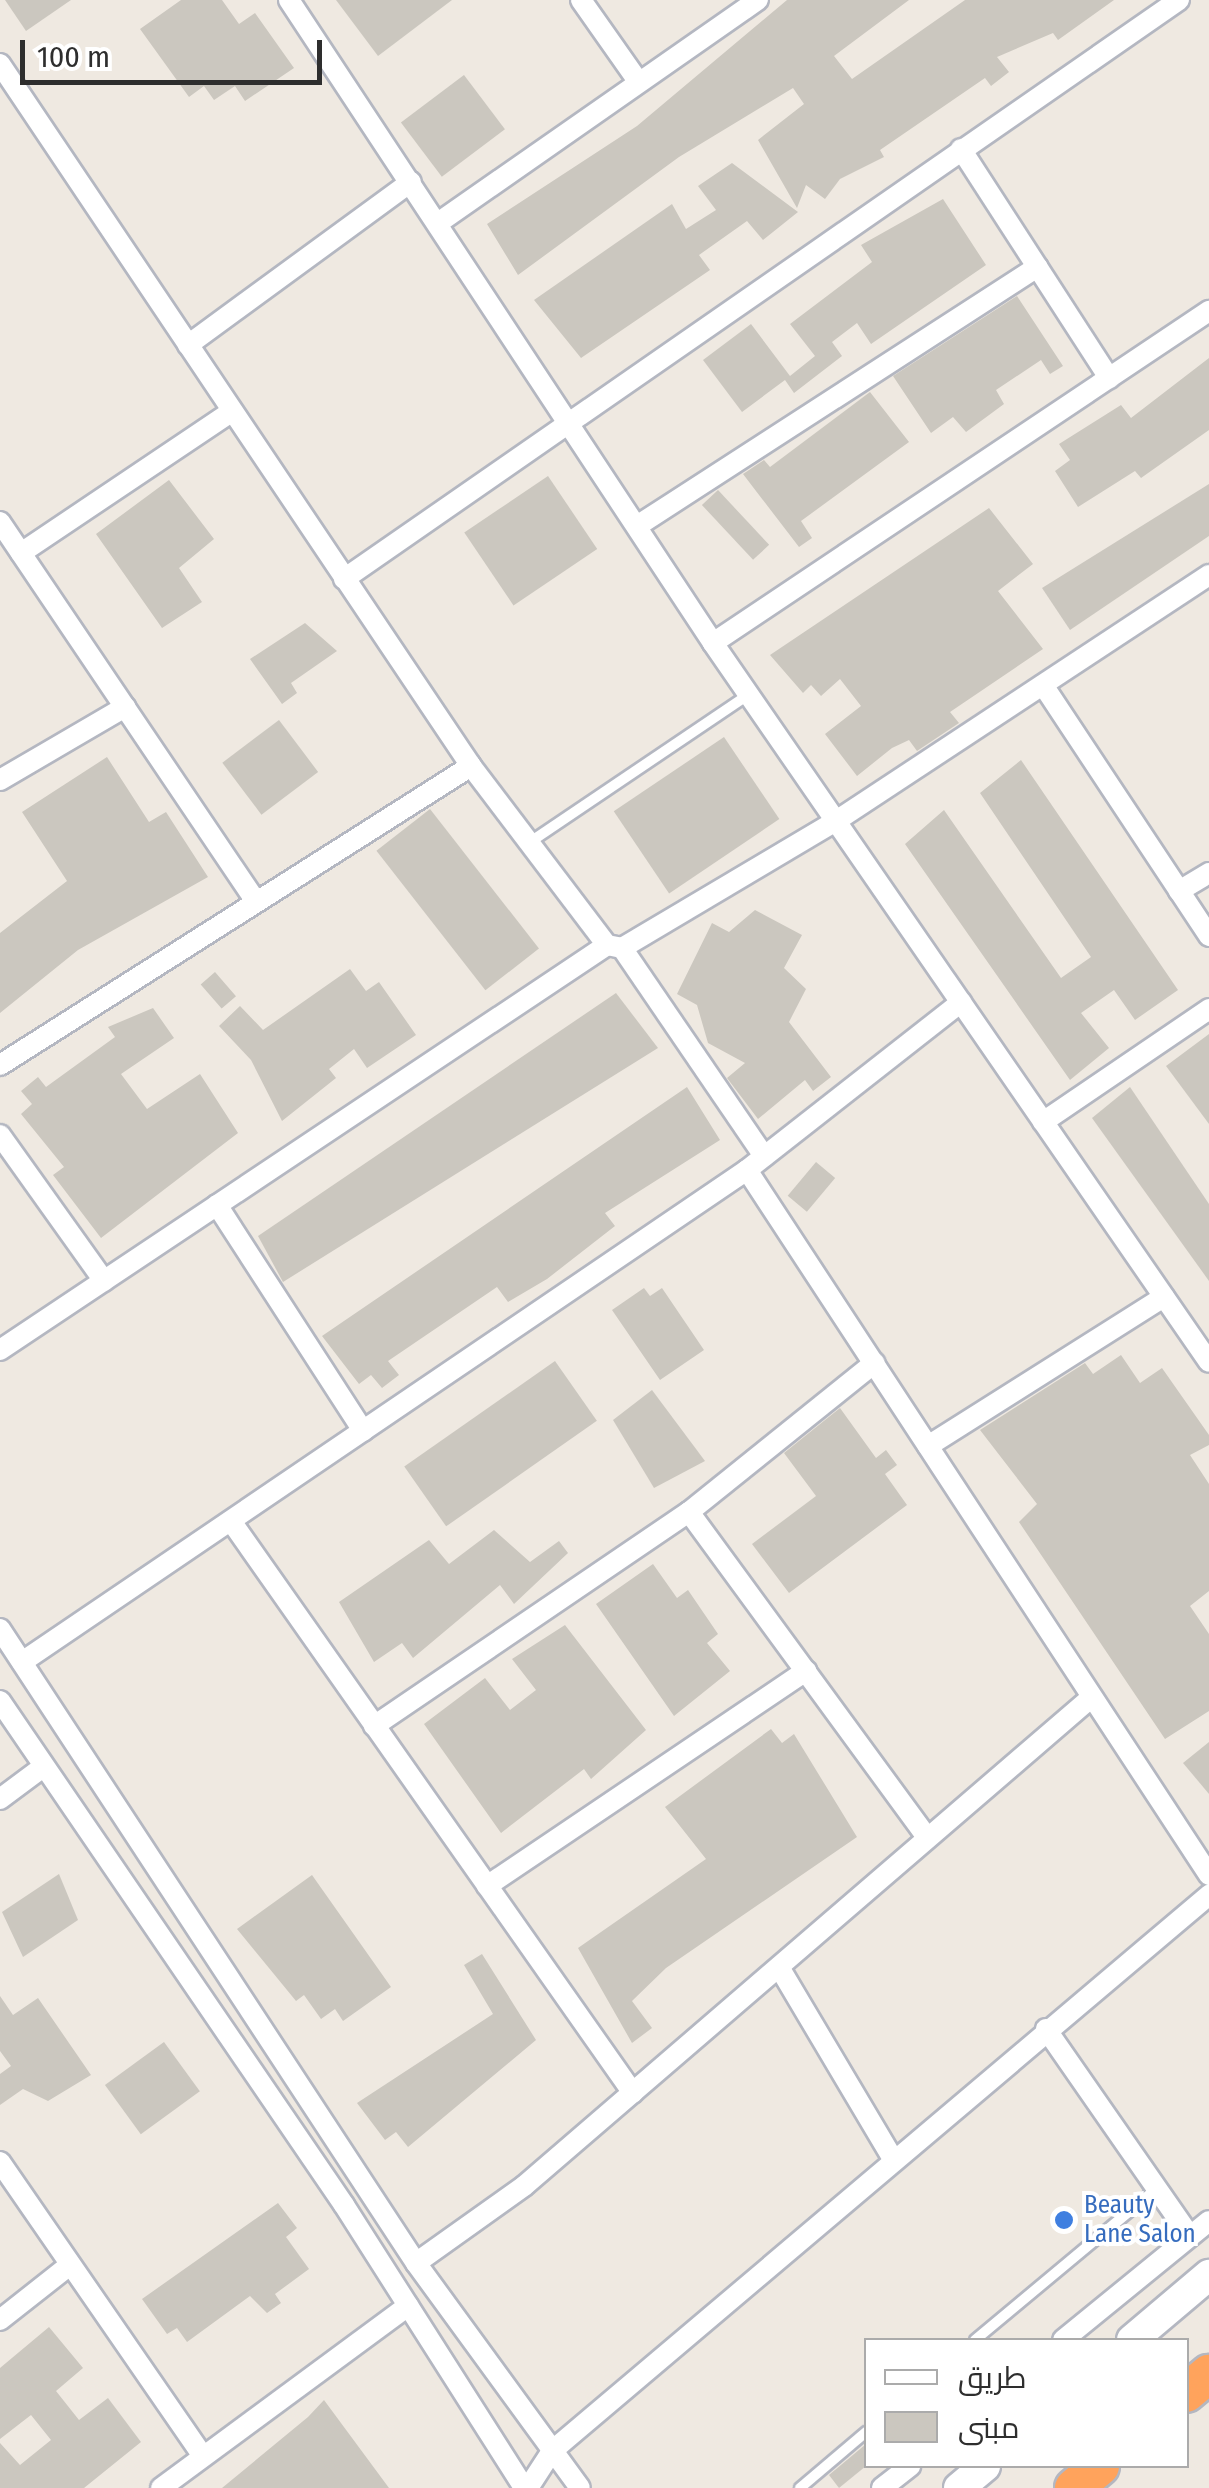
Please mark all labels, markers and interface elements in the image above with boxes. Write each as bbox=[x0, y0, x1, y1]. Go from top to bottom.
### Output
scale bar bbox=[25, 20, 328, 82]
text: 100 m bbox=[37, 39, 110, 75]
place label: Beauty Lane Salon bbox=[1084, 2191, 1196, 2250]
marker: Beauty Lane Salon bbox=[1053, 2209, 1075, 2231]
legend bbox=[864, 2338, 1189, 2468]
text: طريق bbox=[958, 2360, 1027, 2396]
text: مبنى bbox=[958, 2410, 1019, 2446]

